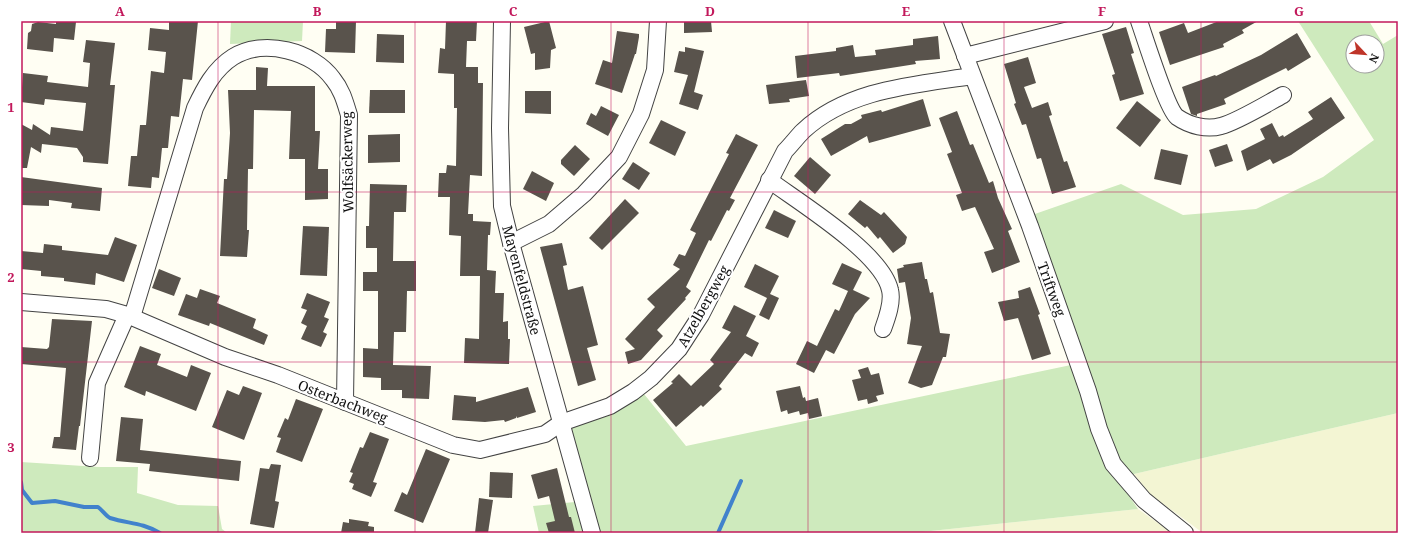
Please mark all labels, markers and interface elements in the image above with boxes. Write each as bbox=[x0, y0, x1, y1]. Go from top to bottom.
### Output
text: A bbox=[115, 2, 125, 20]
text: B bbox=[313, 2, 322, 20]
text: C bbox=[509, 2, 518, 20]
text: D bbox=[705, 2, 715, 20]
text: E bbox=[902, 2, 911, 20]
text: F bbox=[1098, 2, 1106, 20]
text: G bbox=[1294, 2, 1304, 20]
north arrow bbox=[1345, 34, 1385, 74]
text: N bbox=[1366, 51, 1383, 66]
text: 1 bbox=[7, 98, 15, 116]
street label: Wolfsäckerweg bbox=[337, 111, 357, 213]
street label: Mayenfeldstraße bbox=[498, 223, 546, 337]
street label: Triftweg bbox=[1033, 259, 1071, 319]
street label: Atzelbergweg bbox=[673, 261, 734, 350]
text: 2 bbox=[7, 268, 15, 286]
street label: Osterbachweg bbox=[295, 375, 391, 427]
text: 3 bbox=[7, 438, 15, 456]

